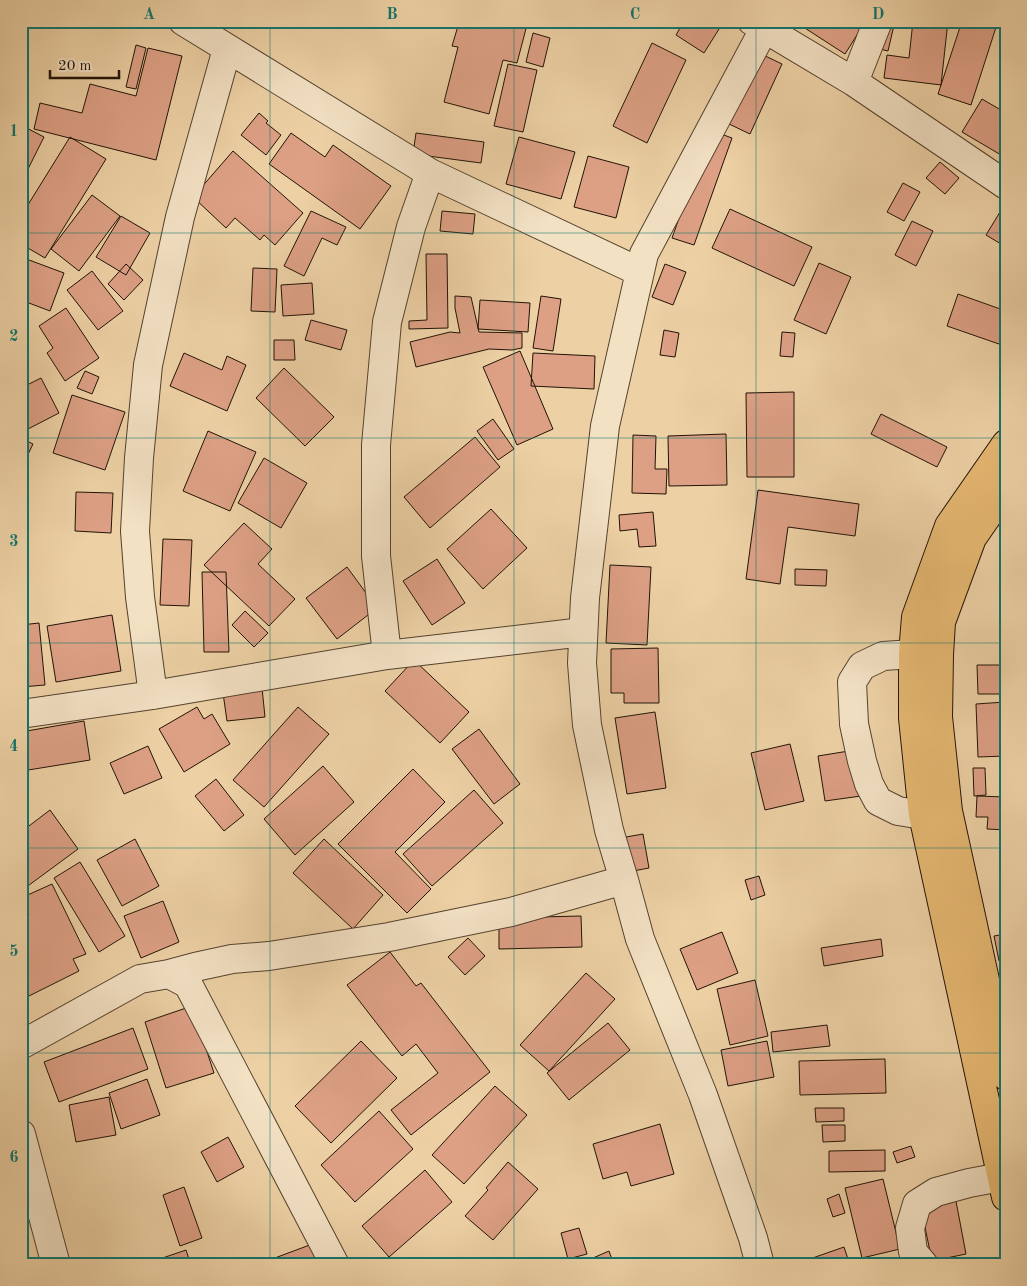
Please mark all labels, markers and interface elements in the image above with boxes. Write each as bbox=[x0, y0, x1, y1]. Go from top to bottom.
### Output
text: A bbox=[143, 7, 155, 23]
text: B bbox=[386, 7, 398, 23]
text: C bbox=[630, 7, 640, 23]
text: D bbox=[872, 7, 884, 23]
scale bar bbox=[50, 48, 119, 80]
text: 20 m bbox=[58, 59, 92, 74]
text: 1 bbox=[9, 124, 19, 140]
text: 2 bbox=[9, 329, 19, 345]
text: 3 bbox=[9, 534, 19, 550]
text: 4 bbox=[9, 739, 19, 755]
text: 5 bbox=[9, 944, 19, 960]
text: 6 bbox=[9, 1150, 19, 1166]

